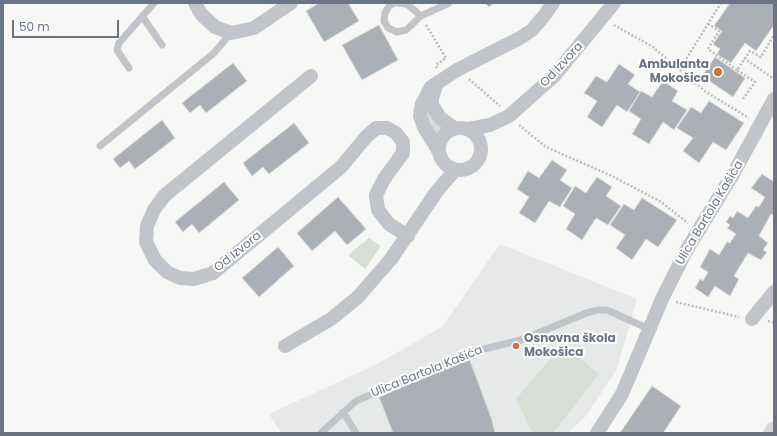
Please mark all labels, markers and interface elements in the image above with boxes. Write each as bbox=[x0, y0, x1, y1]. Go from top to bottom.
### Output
scale bar bbox=[14, 12, 121, 38]
text: 50 m bbox=[19, 18, 50, 35]
street label: Od Izvora bbox=[538, 40, 586, 90]
place label: Ambulanta Mokošica bbox=[638, 58, 709, 86]
marker: Ambulanta Mokošica bbox=[712, 66, 724, 78]
street label: Ulica Bartola Kašića bbox=[673, 158, 747, 268]
street label: Od Izvora bbox=[212, 229, 264, 275]
place label: Osnovna škola Mokošica bbox=[524, 332, 616, 360]
marker: Osnovna škola Mokošica bbox=[511, 341, 521, 351]
street label: Ulica Bartola Kašića bbox=[369, 343, 485, 401]

